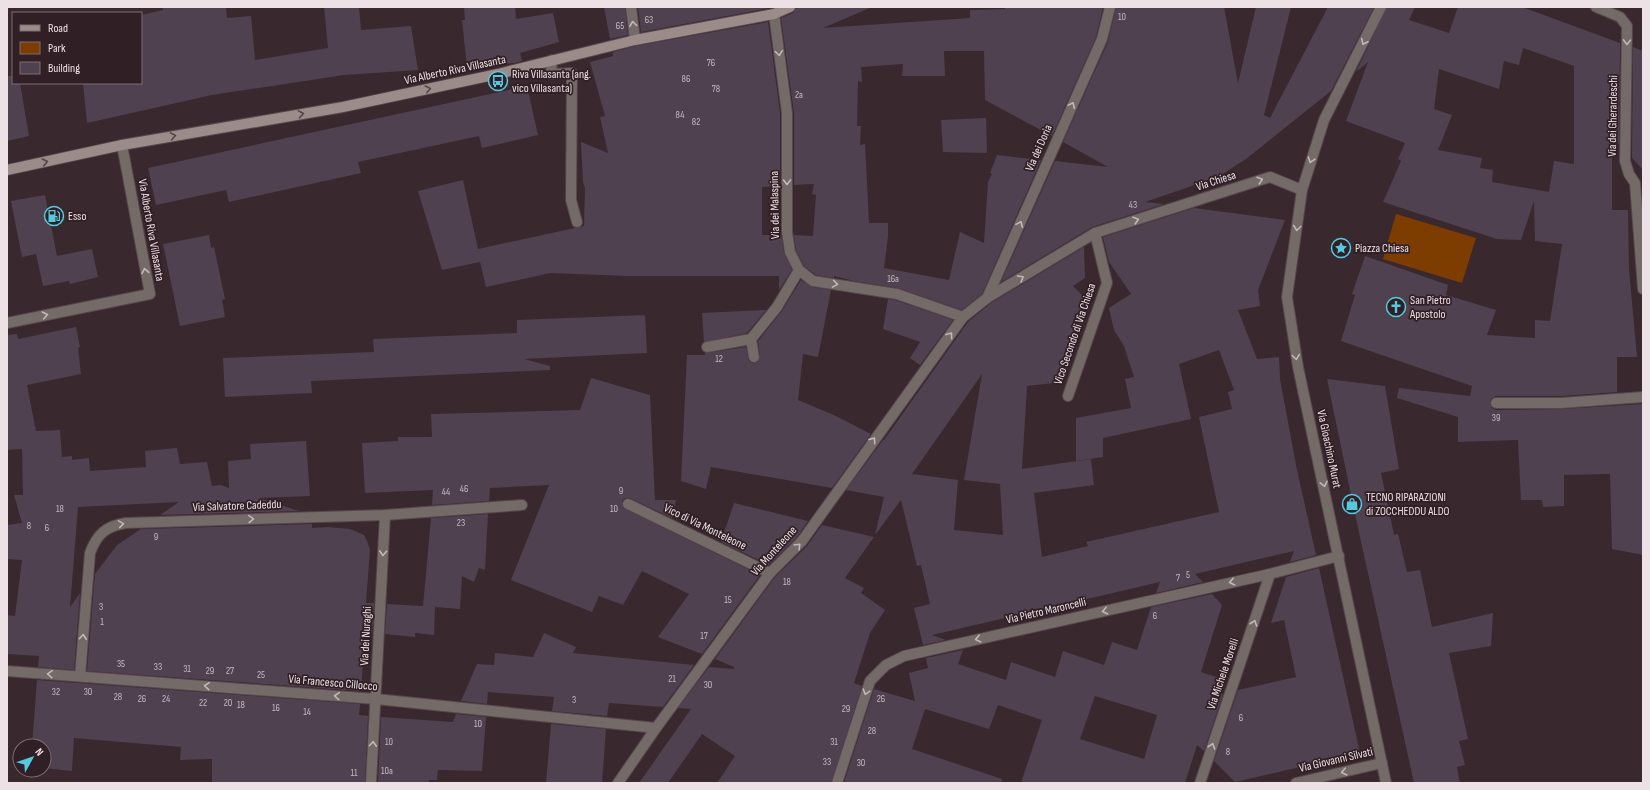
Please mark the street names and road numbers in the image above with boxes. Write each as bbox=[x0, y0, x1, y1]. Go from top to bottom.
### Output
street label: Via Alberto Riva Villasanta bbox=[403, 52, 507, 88]
street label: Via dei Gherardeschi bbox=[1605, 75, 1621, 157]
street label: Via dei Doria bbox=[1022, 122, 1056, 174]
street label: Via Chiesa bbox=[1194, 167, 1238, 194]
street label: Via dei Malaspina bbox=[767, 171, 783, 239]
street label: Via Alberto Riva Villasanta bbox=[135, 178, 167, 283]
street label: Vico Secondo di Via Chiesa bbox=[1051, 281, 1099, 387]
street label: Via Gioachino Murat bbox=[1313, 408, 1345, 490]
street label: Via Salvatore Cadeddu bbox=[192, 497, 282, 515]
street label: Vico di Via Monteleone bbox=[661, 500, 749, 554]
street label: Via Monteleone bbox=[748, 523, 800, 579]
street label: Via Pietro Maroncelli bbox=[1005, 595, 1087, 627]
street label: Via dei Nuraghi bbox=[357, 606, 375, 666]
street label: Via Michele Morelli bbox=[1204, 636, 1242, 712]
street label: Via Francesco Cillocco bbox=[288, 672, 378, 694]
street label: Via Giovanni Silvati bbox=[1298, 744, 1374, 776]

